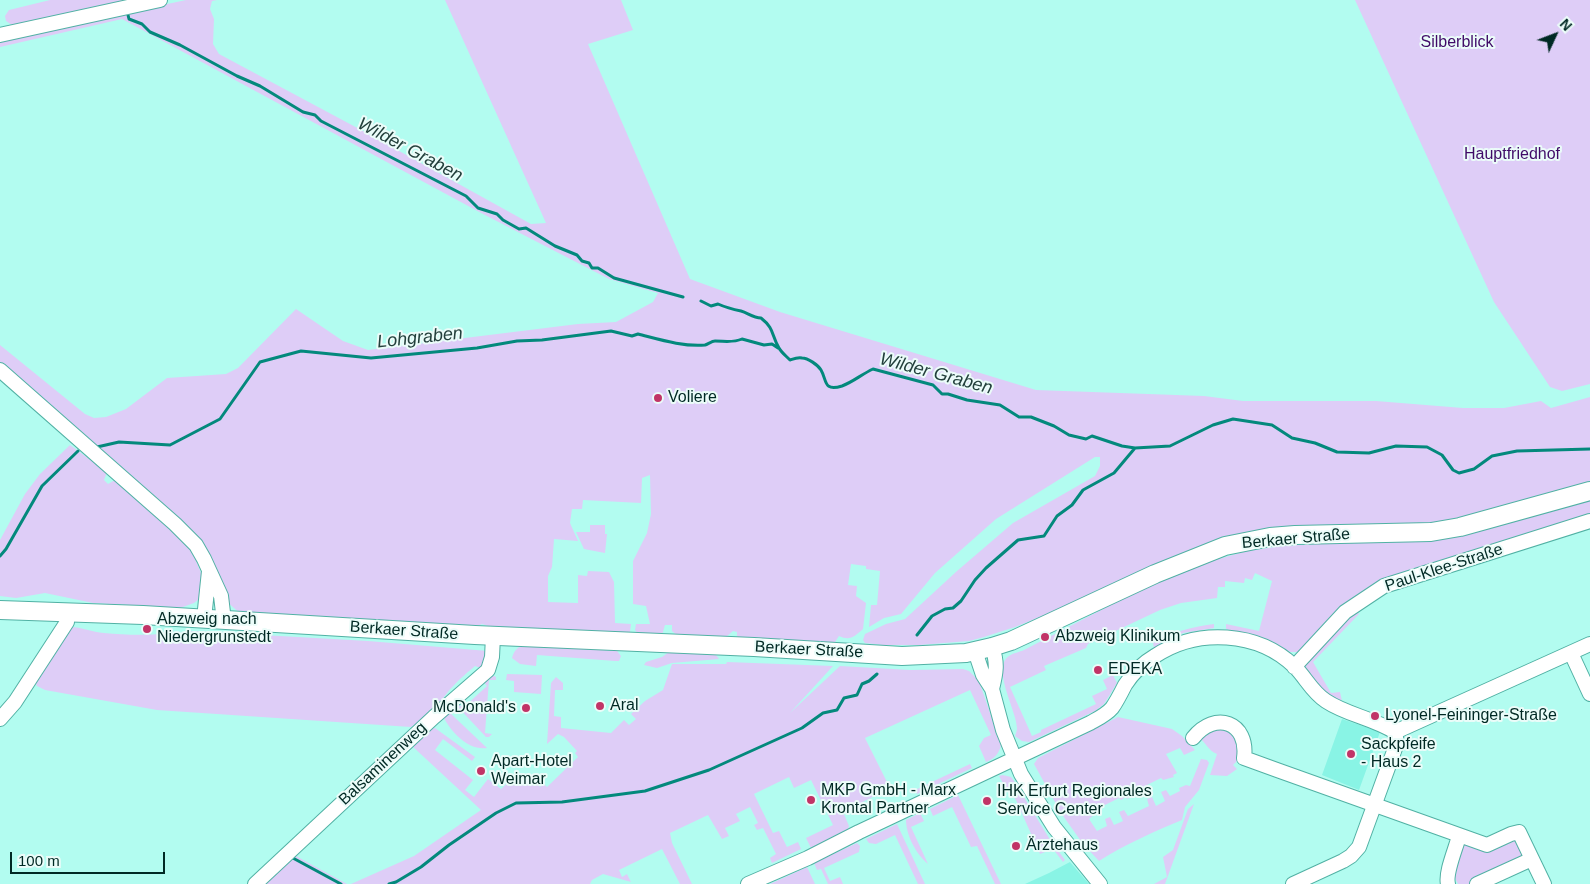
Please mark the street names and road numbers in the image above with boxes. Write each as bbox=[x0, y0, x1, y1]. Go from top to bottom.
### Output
street label: Berkaer Straße bbox=[1241, 525, 1351, 553]
street label: Paul-Klee-Straße bbox=[1383, 540, 1505, 596]
street label: Berkaer Straße bbox=[349, 618, 459, 644]
street label: Berkaer Straße bbox=[754, 638, 864, 662]
street label: Balsaminenweg bbox=[335, 718, 431, 810]

